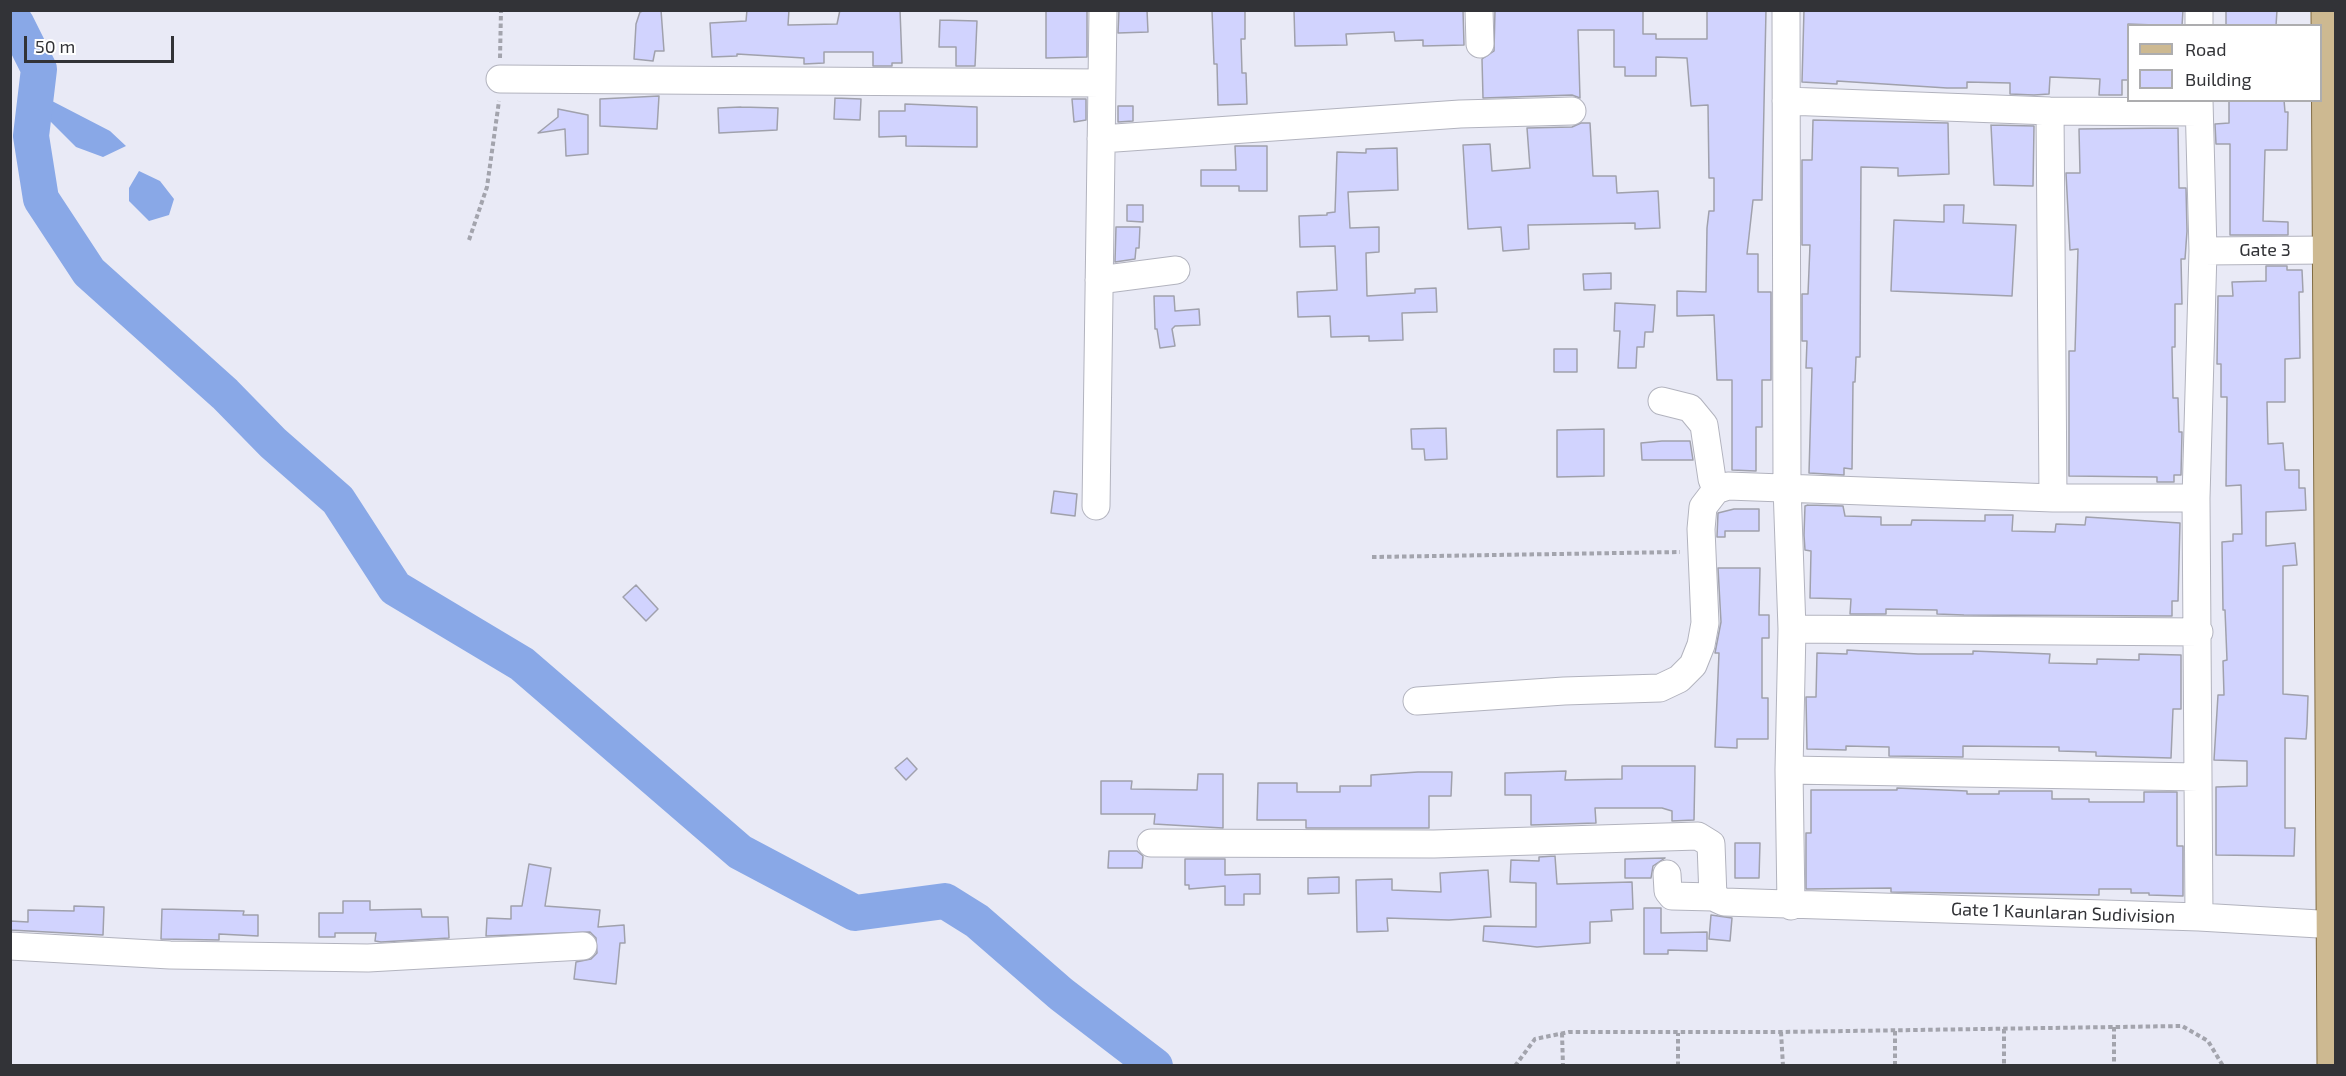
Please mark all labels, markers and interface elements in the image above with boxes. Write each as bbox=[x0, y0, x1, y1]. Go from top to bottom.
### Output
scale bar bbox=[27, 24, 177, 62]
legend bbox=[2127, 24, 2322, 102]
text: 50 m bbox=[35, 35, 75, 57]
text: Road bbox=[2185, 38, 2226, 60]
text: Building bbox=[2185, 68, 2252, 90]
street label: Gate 3 bbox=[2239, 239, 2291, 261]
street label: Gate 1 Kaunlaran Sudivision bbox=[1951, 898, 2175, 928]

